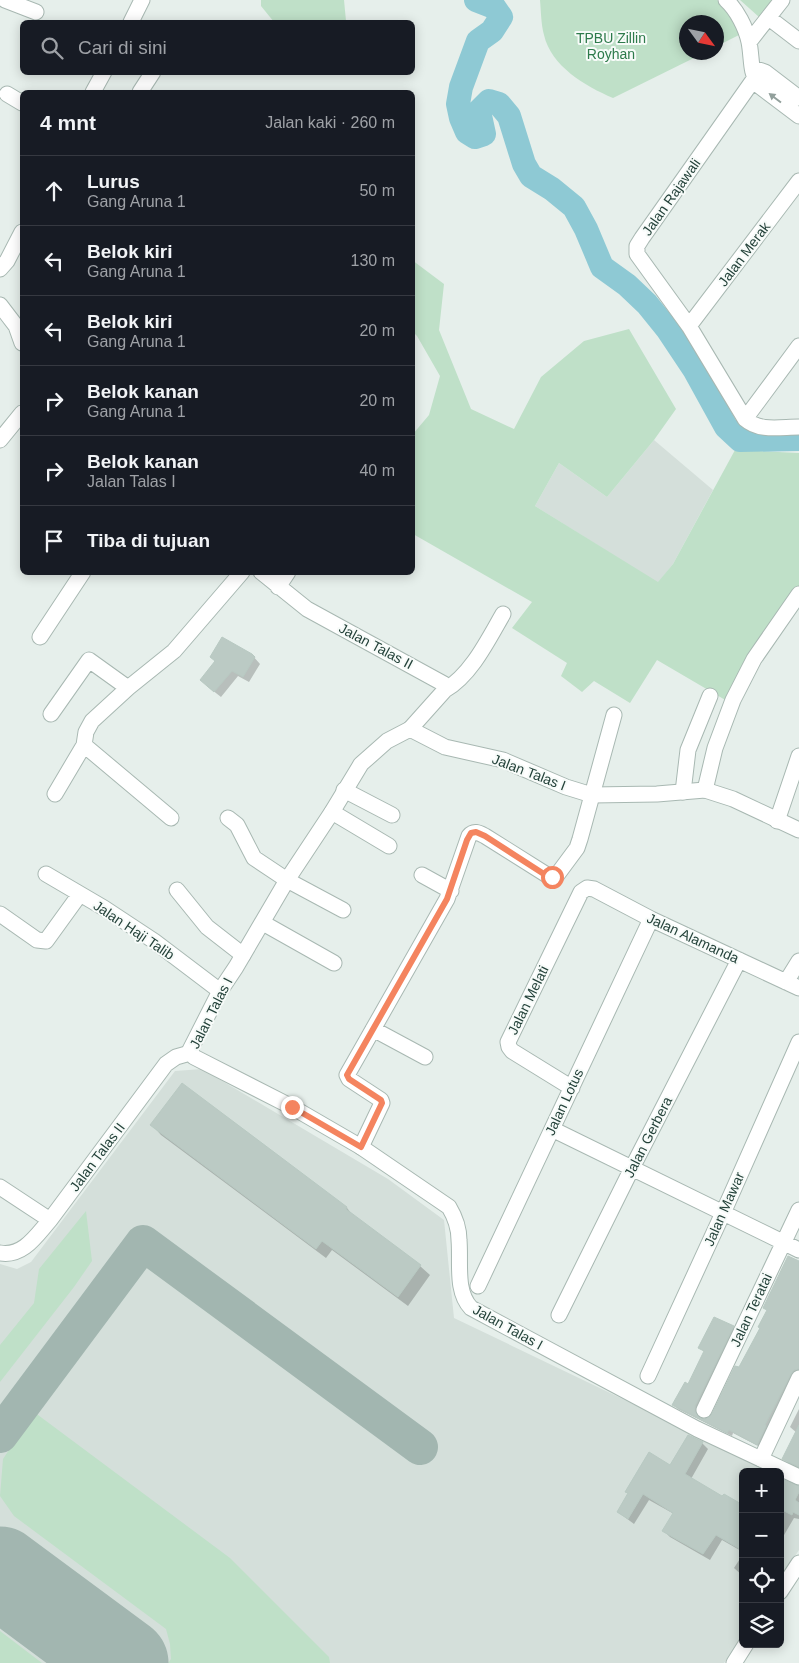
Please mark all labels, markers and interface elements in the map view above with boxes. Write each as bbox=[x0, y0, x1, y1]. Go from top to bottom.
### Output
north arrow bbox=[679, 15, 724, 60]
search box bbox=[20, 20, 415, 75]
park label: TPBU Zillin Royhan bbox=[576, 30, 646, 62]
icon: search bbox=[38, 34, 66, 62]
text: Cari di sini bbox=[78, 37, 167, 58]
one-way arrow bbox=[769, 93, 782, 104]
text: 4 mnt bbox=[40, 111, 96, 134]
text: Jalan kaki · 260 m bbox=[265, 114, 395, 131]
street label: Jalan Rajawali bbox=[639, 155, 703, 239]
text: Lurus bbox=[87, 171, 140, 192]
icon: ahead bbox=[40, 177, 68, 205]
text: 50 m bbox=[359, 182, 395, 199]
text: Gang Aruna 1 bbox=[87, 193, 186, 210]
street label: Jalan Merak bbox=[715, 218, 774, 289]
text: Belok kiri bbox=[87, 241, 173, 262]
icon: left bbox=[40, 247, 68, 275]
text: 130 m bbox=[351, 252, 395, 269]
text: Gang Aruna 1 bbox=[87, 263, 186, 280]
text: Belok kiri bbox=[87, 311, 173, 332]
icon: left bbox=[40, 317, 68, 345]
text: 20 m bbox=[359, 322, 395, 339]
text: Gang Aruna 1 bbox=[87, 333, 186, 350]
text: Belok kanan bbox=[87, 381, 199, 402]
icon: right bbox=[40, 387, 68, 415]
text: 20 m bbox=[359, 392, 395, 409]
text: Gang Aruna 1 bbox=[87, 403, 186, 420]
text: Belok kanan bbox=[87, 451, 199, 472]
icon: right bbox=[40, 457, 68, 485]
text: 40 m bbox=[359, 462, 395, 479]
text: Jalan Talas I bbox=[87, 473, 176, 490]
icon: arrive bbox=[40, 527, 68, 555]
text: Tiba di tujuan bbox=[87, 530, 210, 551]
street label: Jalan Talas II bbox=[336, 620, 416, 672]
street label: Jalan Talas I bbox=[490, 751, 568, 793]
route start bbox=[541, 866, 564, 889]
street label: Jalan Haji Talib bbox=[91, 897, 178, 963]
street label: Jalan Alamanda bbox=[644, 910, 742, 966]
street label: Jalan Melati bbox=[504, 963, 552, 1037]
street label: Jalan Talas I bbox=[186, 975, 236, 1051]
street label: Jalan Lotus bbox=[542, 1066, 586, 1138]
street label: Jalan Gerbera bbox=[621, 1094, 675, 1180]
route end bbox=[281, 1096, 304, 1119]
street label: Jalan Talas II bbox=[66, 1120, 128, 1194]
street label: Jalan Mawar bbox=[701, 1169, 748, 1249]
street label: Jalan Teratai bbox=[727, 1271, 775, 1349]
street label: Jalan Talas I bbox=[470, 1301, 546, 1353]
map controls bbox=[739, 1468, 784, 1648]
button: + bbox=[739, 1468, 784, 1513]
button: − bbox=[739, 1513, 784, 1558]
button: locate bbox=[739, 1558, 784, 1603]
button: layers bbox=[739, 1603, 784, 1648]

